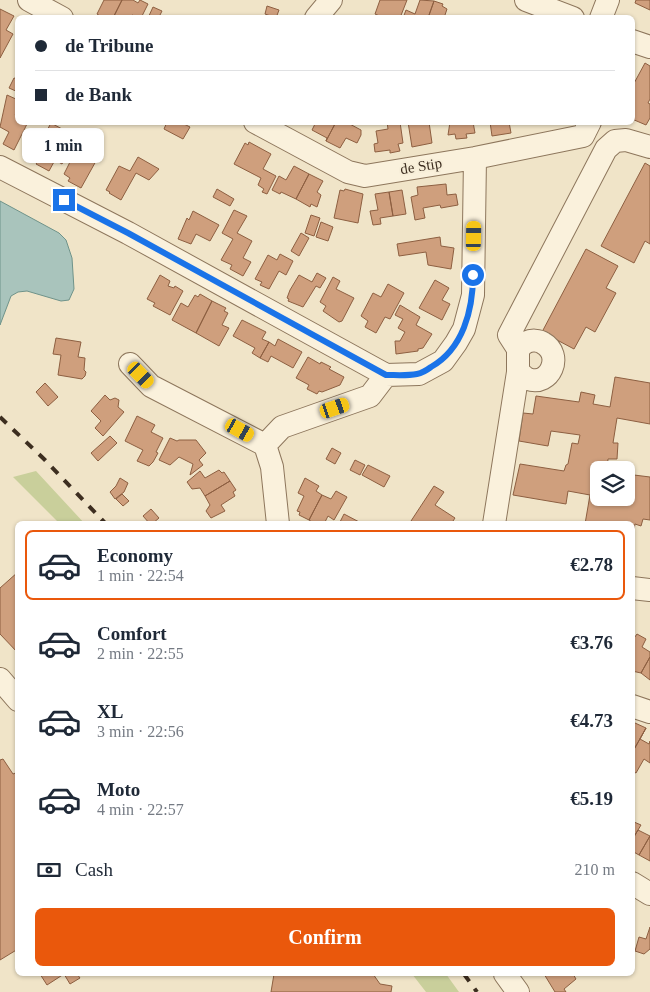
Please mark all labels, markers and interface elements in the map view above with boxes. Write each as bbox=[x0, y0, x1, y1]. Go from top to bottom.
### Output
text: de Tribune bbox=[65, 35, 154, 56]
text: de Bank bbox=[65, 84, 132, 105]
callout: 1 min bbox=[23, 128, 105, 162]
text: 1 min bbox=[44, 137, 82, 154]
street label: de Stip bbox=[399, 155, 443, 177]
route end bbox=[53, 189, 75, 211]
car bbox=[466, 221, 481, 251]
route start bbox=[462, 264, 484, 286]
car bbox=[125, 359, 156, 391]
car bbox=[318, 396, 351, 420]
car bbox=[223, 416, 256, 444]
map controls bbox=[590, 461, 635, 506]
button: layers bbox=[590, 461, 635, 506]
icon: car bbox=[37, 543, 82, 588]
text: Economy bbox=[97, 545, 173, 566]
text: €2.78 bbox=[570, 554, 613, 575]
text: 1 min · 22:54 bbox=[97, 567, 184, 584]
icon: car bbox=[37, 621, 82, 666]
text: Comfort bbox=[97, 623, 167, 644]
text: €3.76 bbox=[570, 632, 613, 653]
text: 2 min · 22:55 bbox=[97, 645, 184, 662]
icon: car bbox=[37, 699, 82, 744]
text: XL bbox=[97, 701, 123, 722]
text: €4.73 bbox=[570, 710, 613, 731]
text: 3 min · 22:56 bbox=[97, 723, 184, 740]
icon: car bbox=[37, 777, 82, 822]
text: Moto bbox=[97, 779, 140, 800]
text: €5.19 bbox=[570, 788, 613, 809]
text: 4 min · 22:57 bbox=[97, 801, 184, 818]
icon: cash bbox=[35, 856, 63, 884]
text: Cash bbox=[75, 859, 113, 880]
text: 210 m bbox=[575, 861, 615, 878]
button: Confirm bbox=[35, 908, 615, 966]

